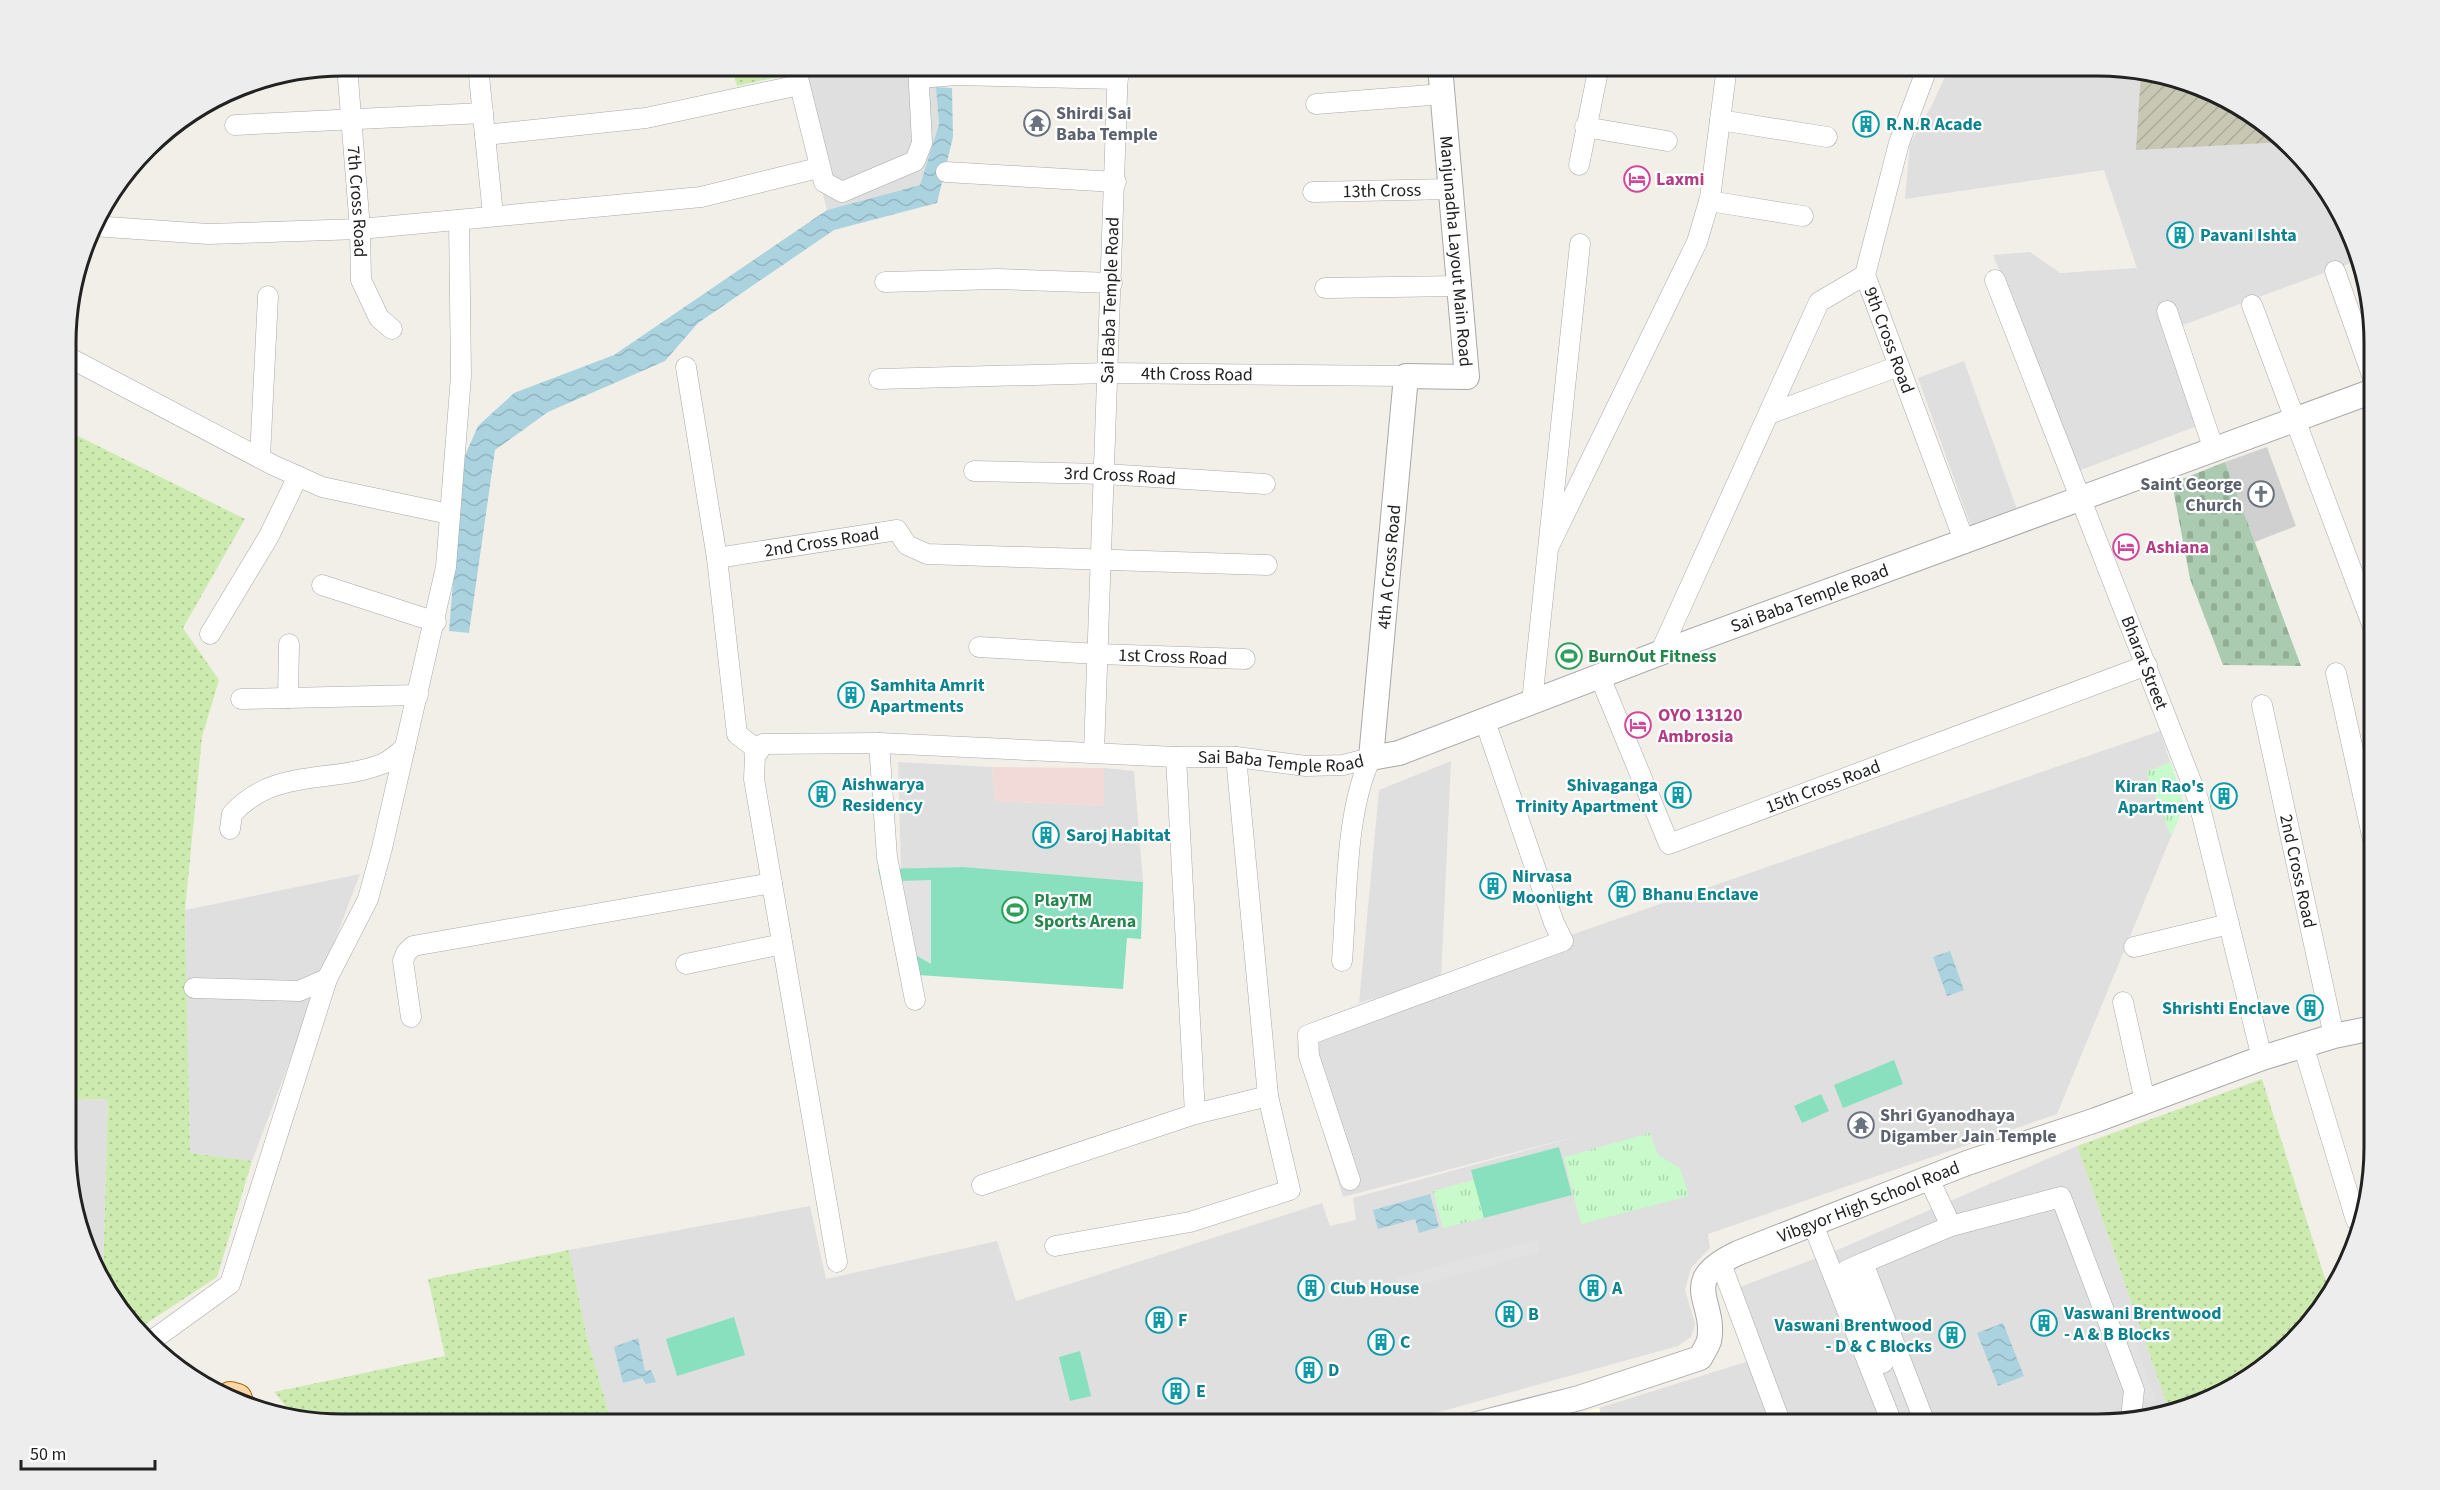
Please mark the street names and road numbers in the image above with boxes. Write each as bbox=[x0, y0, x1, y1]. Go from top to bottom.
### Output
street label: Manjunadha Layout Main Road bbox=[1433, 135, 1478, 368]
street label: 7th Cross Road bbox=[340, 145, 373, 258]
street label: 13th Cross bbox=[1342, 178, 1422, 204]
street label: Sai Baba Temple Road bbox=[1095, 216, 1126, 384]
street label: 9th Cross Road bbox=[1858, 283, 1920, 397]
street label: 4th Cross Road bbox=[1141, 361, 1253, 387]
street label: 3rd Cross Road bbox=[1064, 461, 1177, 491]
street label: 4th A Cross Road bbox=[1372, 504, 1407, 630]
street label: 2nd Cross Road bbox=[763, 521, 881, 563]
street label: Sai Baba Temple Road bbox=[1727, 558, 1892, 639]
street label: Bharat Street bbox=[2115, 612, 2174, 714]
street label: 1st Cross Road bbox=[1118, 643, 1228, 671]
street label: Sai Baba Temple Road bbox=[1198, 745, 1367, 779]
street label: 15th Cross Road bbox=[1762, 754, 1884, 820]
street label: 2nd Cross Road bbox=[2273, 812, 2322, 930]
street label: Vibgyor High School Road bbox=[1774, 1155, 1963, 1249]

